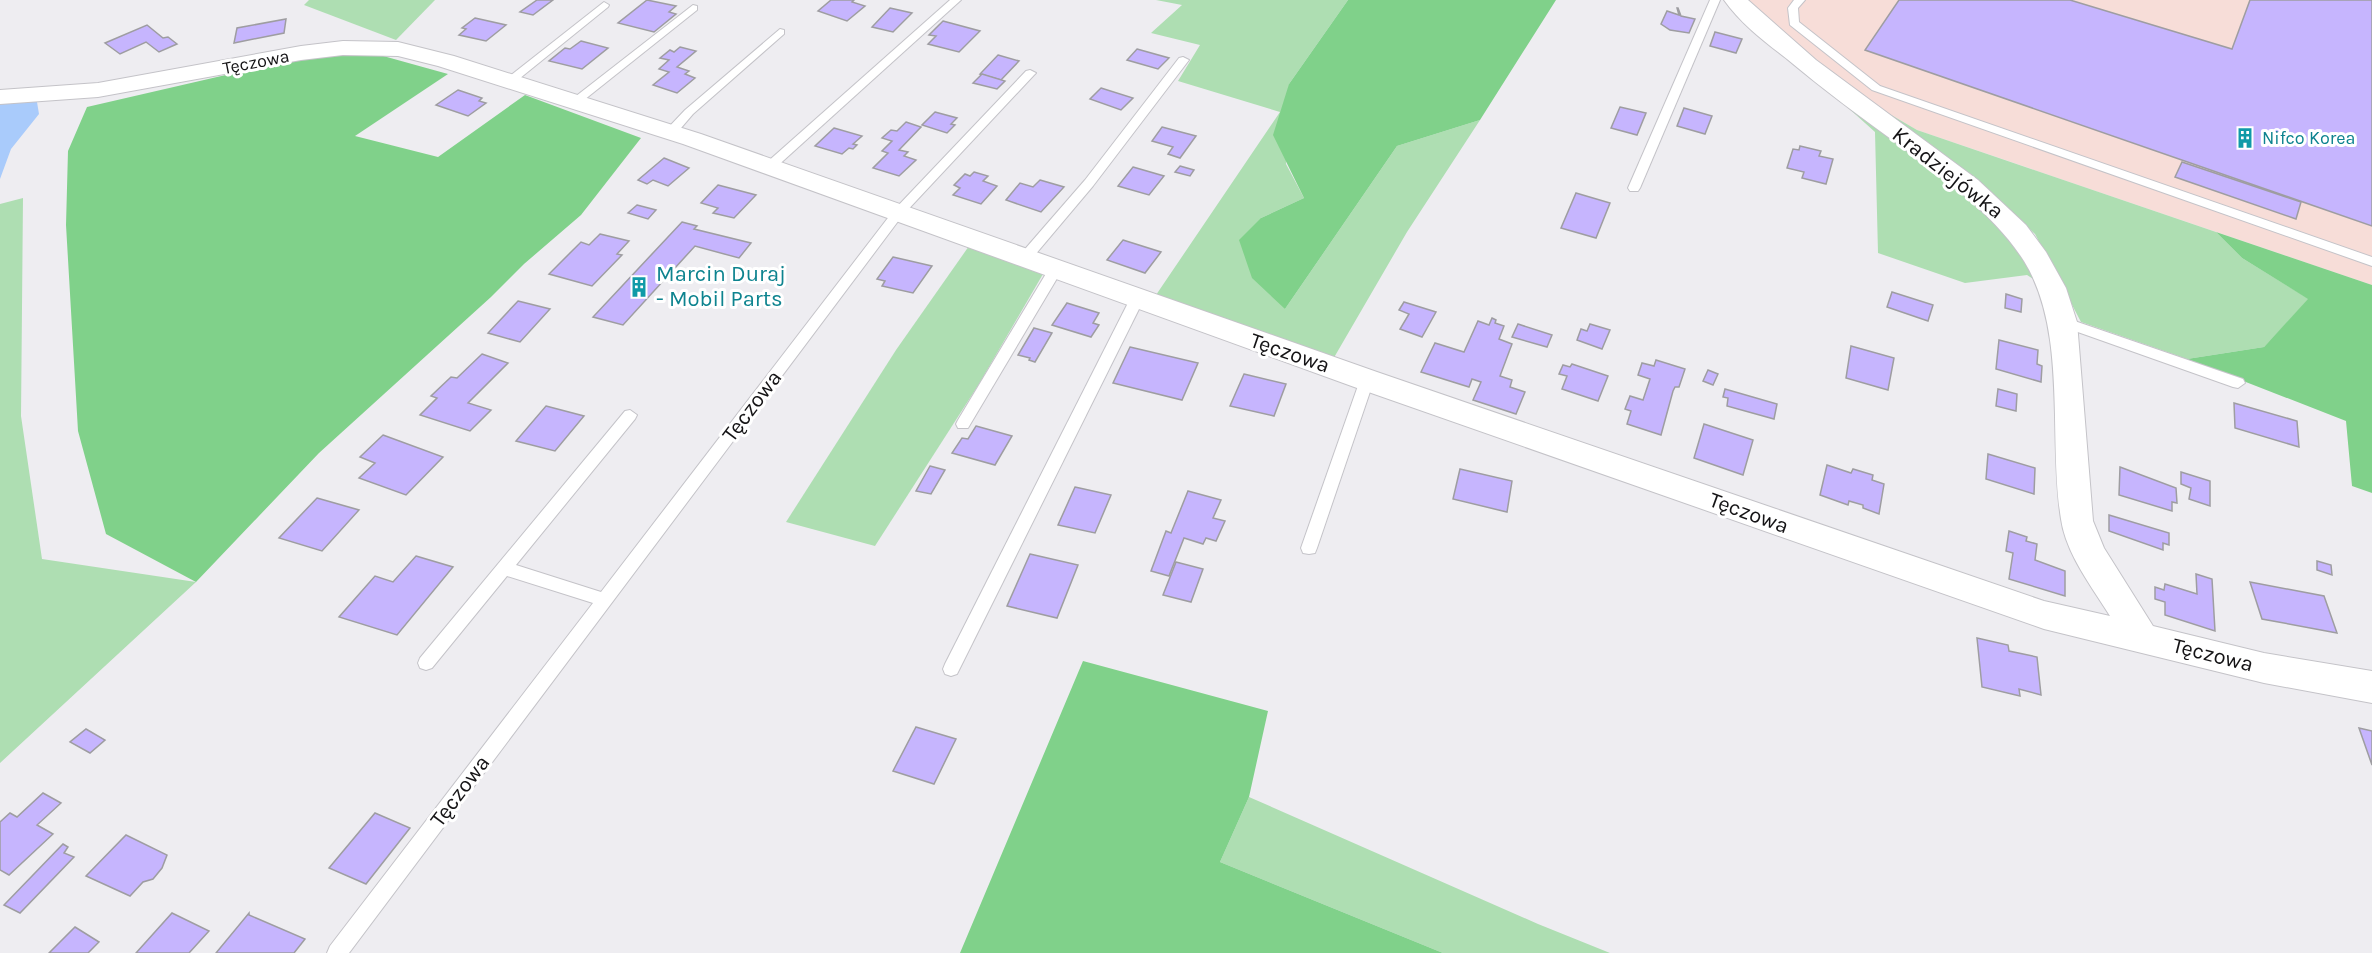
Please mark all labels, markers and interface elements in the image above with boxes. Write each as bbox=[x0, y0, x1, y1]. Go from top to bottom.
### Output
street label: Tęczowa bbox=[221, 45, 291, 79]
street label: Kradziejówka bbox=[1887, 121, 2009, 225]
building icon: Nifco Korea bbox=[2233, 126, 2257, 150]
place label: Nifco Korea bbox=[2262, 127, 2355, 149]
place label: Marcin Duraj - Mobil Parts bbox=[656, 261, 786, 312]
building icon: Marcin Duraj - Mobil Parts bbox=[627, 275, 651, 299]
street label: Tęczowa bbox=[1247, 327, 1333, 379]
street label: Tęczowa bbox=[717, 365, 787, 447]
street label: Tęczowa bbox=[1706, 487, 1792, 539]
street label: Tęczowa bbox=[2170, 632, 2256, 678]
street label: Tęczowa bbox=[425, 750, 495, 832]

